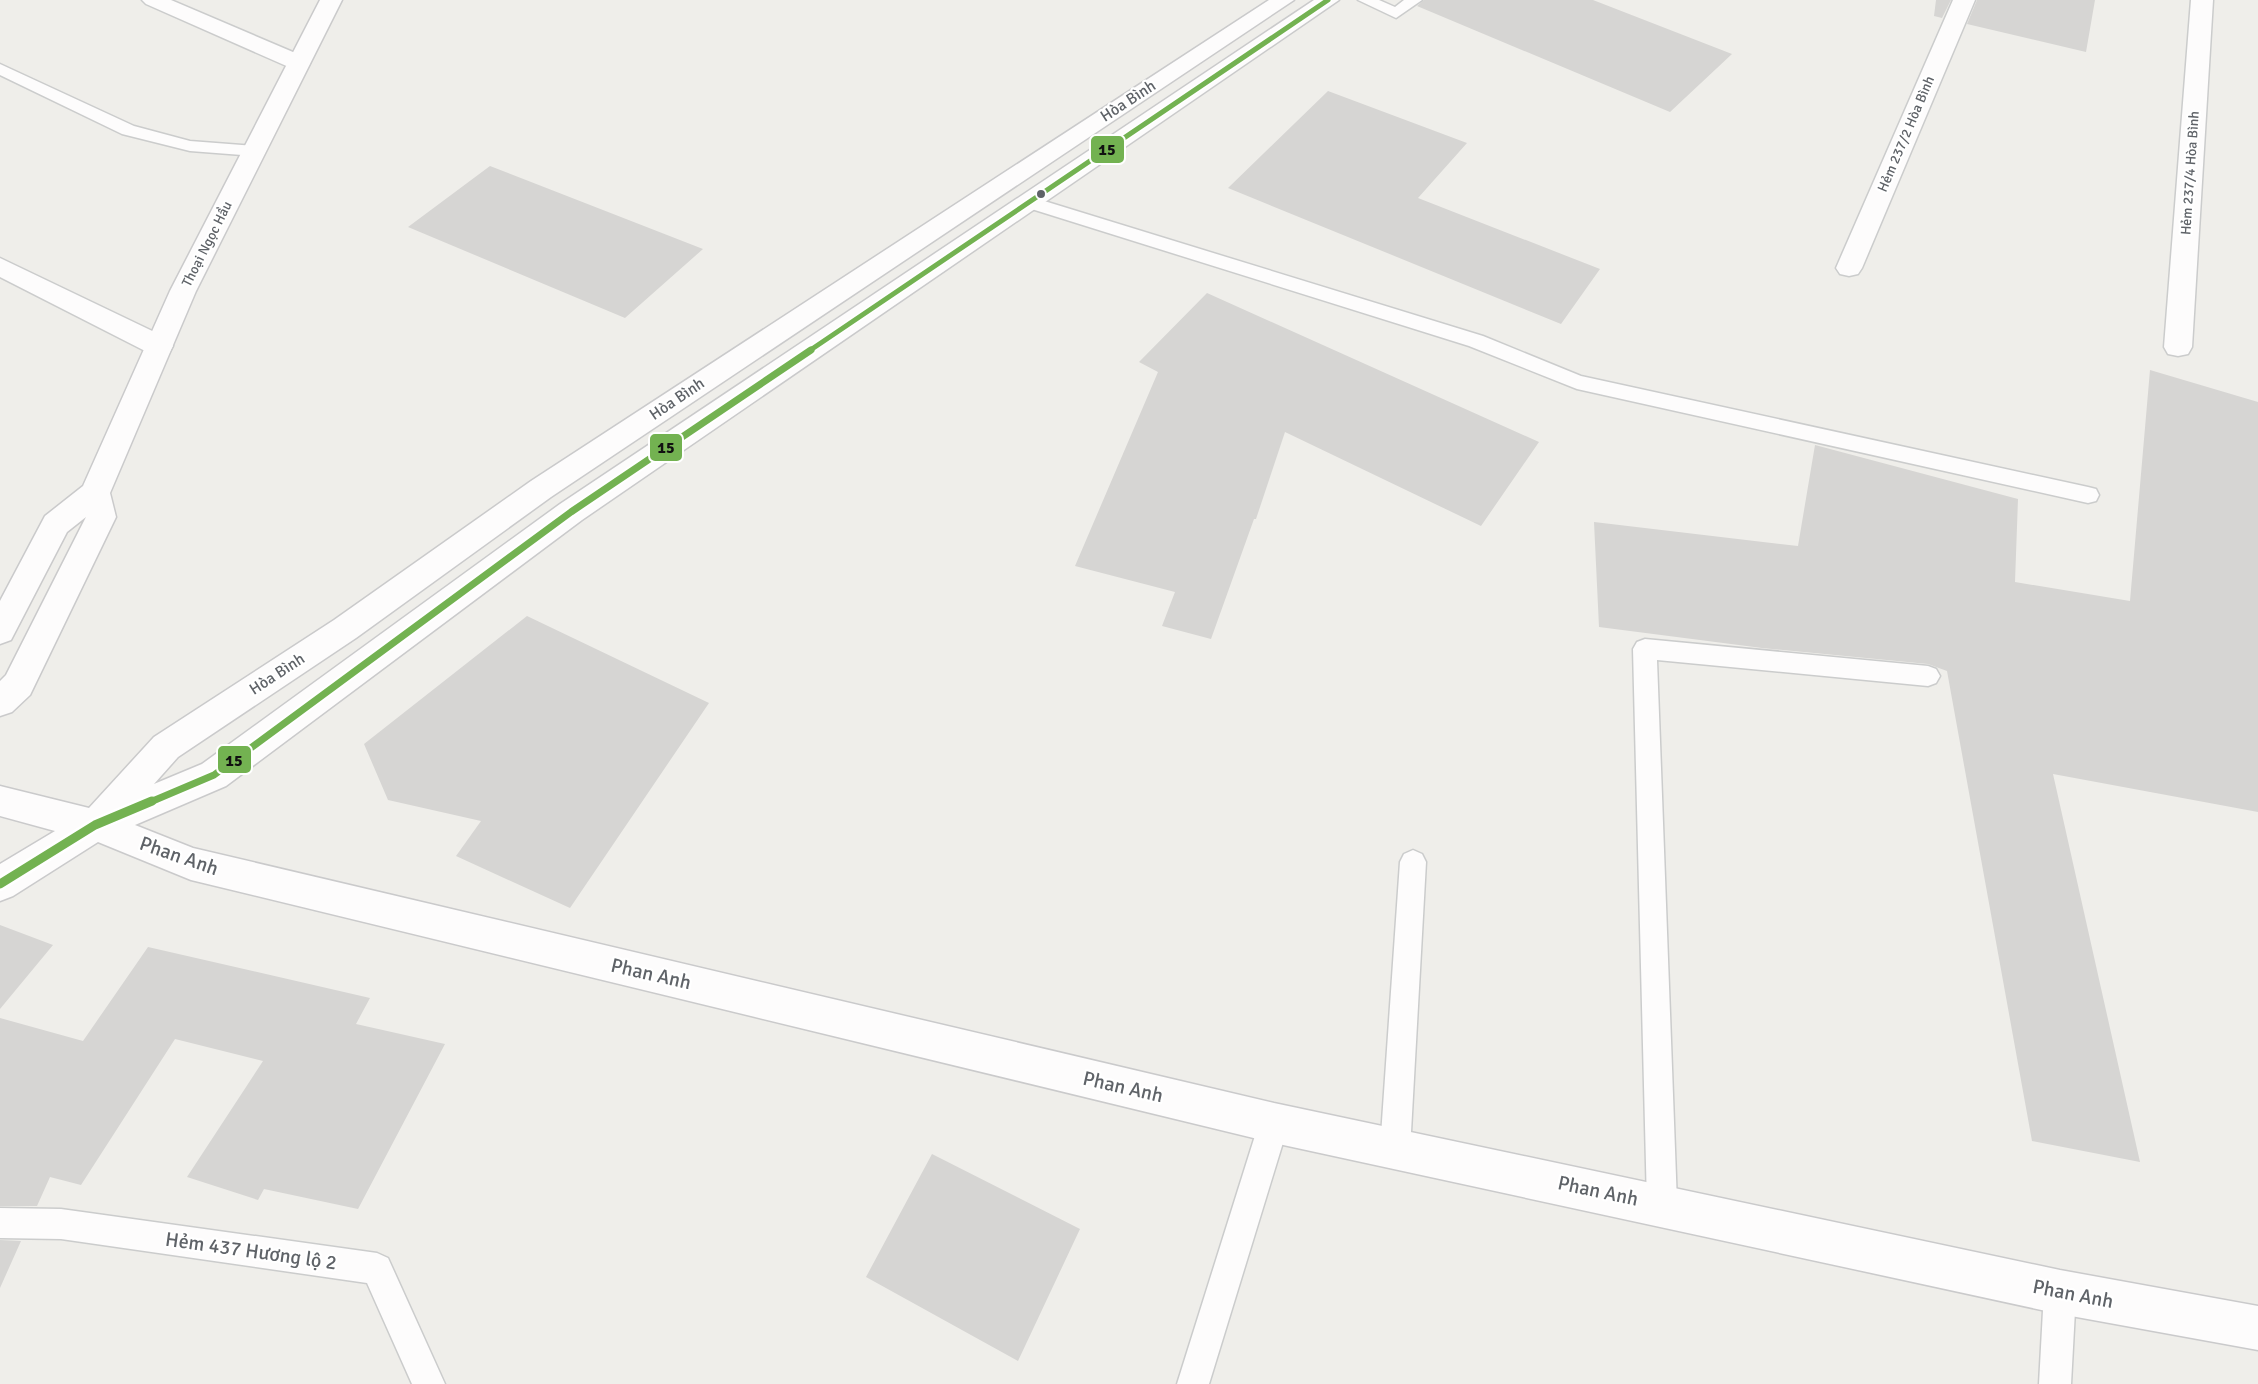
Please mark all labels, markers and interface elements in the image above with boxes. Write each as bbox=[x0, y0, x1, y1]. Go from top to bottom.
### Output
street label: Hẻm 237/2 Hòa Bình bbox=[1874, 73, 1938, 195]
street label: Hòa Bình bbox=[1096, 76, 1160, 126]
street label: Hẻm 237/4 Hòa Bình bbox=[2177, 110, 2203, 236]
line badge: 15 bbox=[1090, 135, 1125, 164]
text: 15 bbox=[1098, 140, 1116, 160]
unlabelled marker bbox=[1035, 188, 1047, 200]
street label: Thoại Ngọc Hầu bbox=[178, 198, 236, 290]
street label: Hòa Bình bbox=[646, 373, 708, 425]
line badge: 15 bbox=[649, 433, 683, 462]
text: 15 bbox=[657, 438, 675, 458]
street label: Hòa Bình bbox=[245, 649, 309, 699]
line badge: 15 bbox=[217, 745, 252, 774]
text: 15 bbox=[225, 751, 243, 771]
street label: Phan Anh bbox=[136, 831, 222, 881]
street label: Phan Anh bbox=[608, 953, 694, 995]
street label: Phan Anh bbox=[1080, 1066, 1166, 1108]
street label: Phan Anh bbox=[1555, 1170, 1641, 1212]
street label: Hẻm 437 Hương lộ 2 bbox=[164, 1227, 338, 1275]
street label: Phan Anh bbox=[2030, 1274, 2116, 1314]

